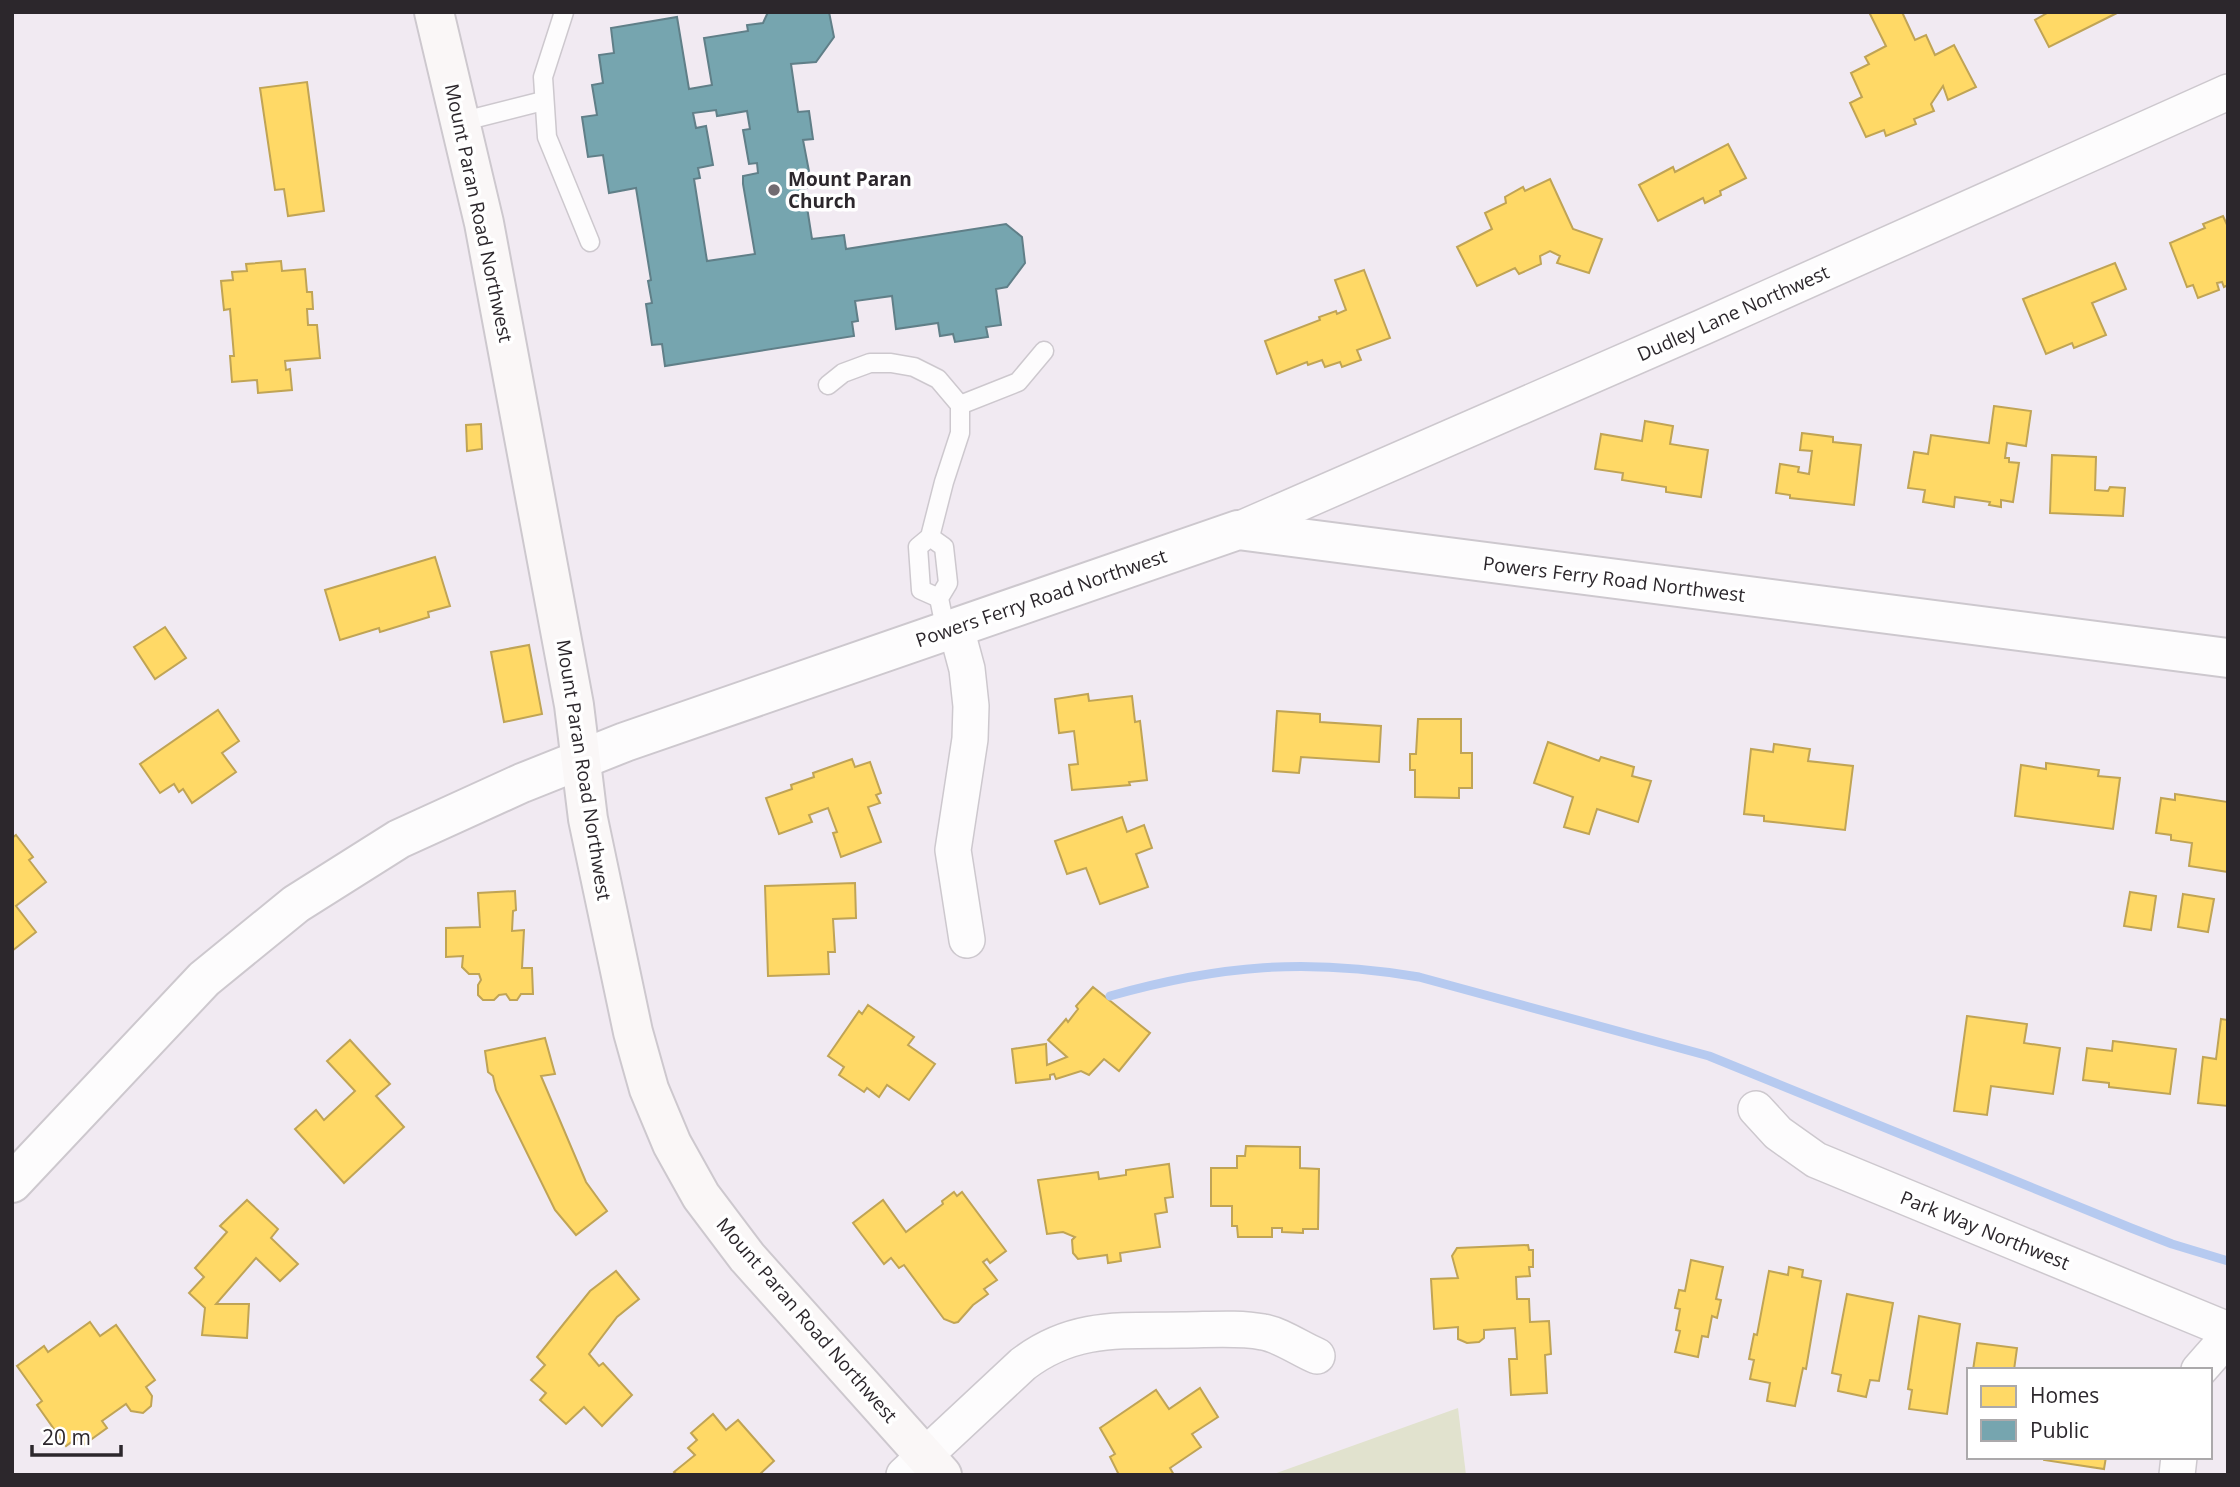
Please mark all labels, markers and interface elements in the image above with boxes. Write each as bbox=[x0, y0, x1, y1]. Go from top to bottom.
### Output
street label: Mount Paran Road Northwest bbox=[439, 81, 519, 345]
place label: Mount Paran Church bbox=[788, 166, 912, 214]
marker: Mount Paran Church bbox=[766, 182, 782, 198]
street label: Dudley Lane Northwest bbox=[1633, 259, 1833, 367]
street label: Powers Ferry Road Northwest bbox=[912, 543, 1170, 653]
street label: Powers Ferry Road Northwest bbox=[1481, 550, 1747, 608]
street label: Mount Paran Road Northwest bbox=[551, 638, 618, 903]
street label: Park Way Northwest bbox=[1897, 1184, 2074, 1276]
street label: Mount Paran Road Northwest bbox=[711, 1212, 904, 1428]
legend bbox=[1967, 1368, 2212, 1459]
text: Homes bbox=[2030, 1381, 2099, 1409]
scale bar bbox=[32, 1414, 121, 1458]
text: Public bbox=[2030, 1416, 2089, 1444]
text: 20 m bbox=[42, 1423, 91, 1451]

